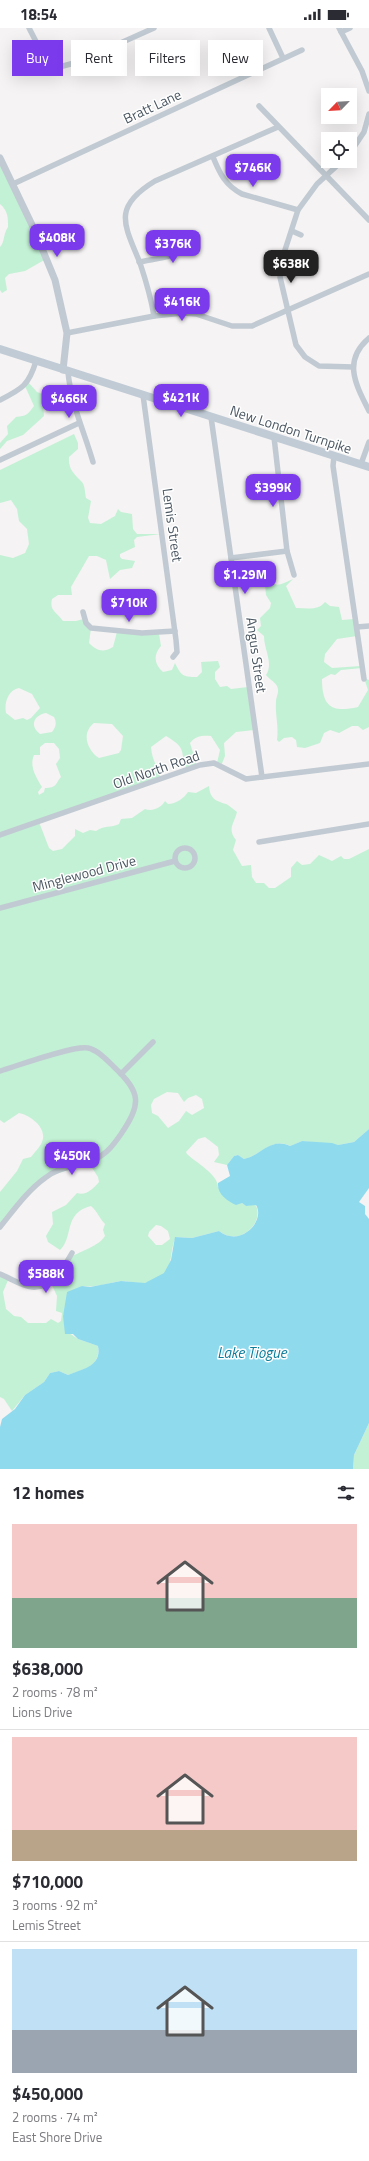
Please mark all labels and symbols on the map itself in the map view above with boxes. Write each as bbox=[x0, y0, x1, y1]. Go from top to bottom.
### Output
street label: Bratt Lane bbox=[120, 83, 184, 129]
north arrow bbox=[321, 88, 357, 124]
pin: $746K bbox=[225, 154, 281, 188]
pin: $408K bbox=[29, 224, 85, 258]
pin: $376K bbox=[145, 230, 201, 264]
pin: $638K bbox=[263, 250, 319, 284]
pin: $416K bbox=[154, 288, 210, 322]
pin: $421K bbox=[153, 384, 209, 418]
pin: $466K bbox=[41, 385, 97, 419]
street label: New London Turnpike bbox=[227, 399, 355, 459]
pin: $399K bbox=[245, 474, 301, 508]
street label: Lemis Street bbox=[157, 487, 189, 563]
pin: $1.29M bbox=[212, 561, 278, 595]
pin: $710K bbox=[101, 589, 157, 623]
street label: Angus Street bbox=[241, 616, 273, 694]
street label: Old North Road bbox=[110, 744, 202, 794]
street label: Minglewood Drive bbox=[30, 849, 138, 897]
pin: $450K bbox=[44, 1142, 100, 1176]
pin: $588K bbox=[18, 1260, 74, 1294]
water label: Lake Tiogue bbox=[217, 1341, 288, 1364]

